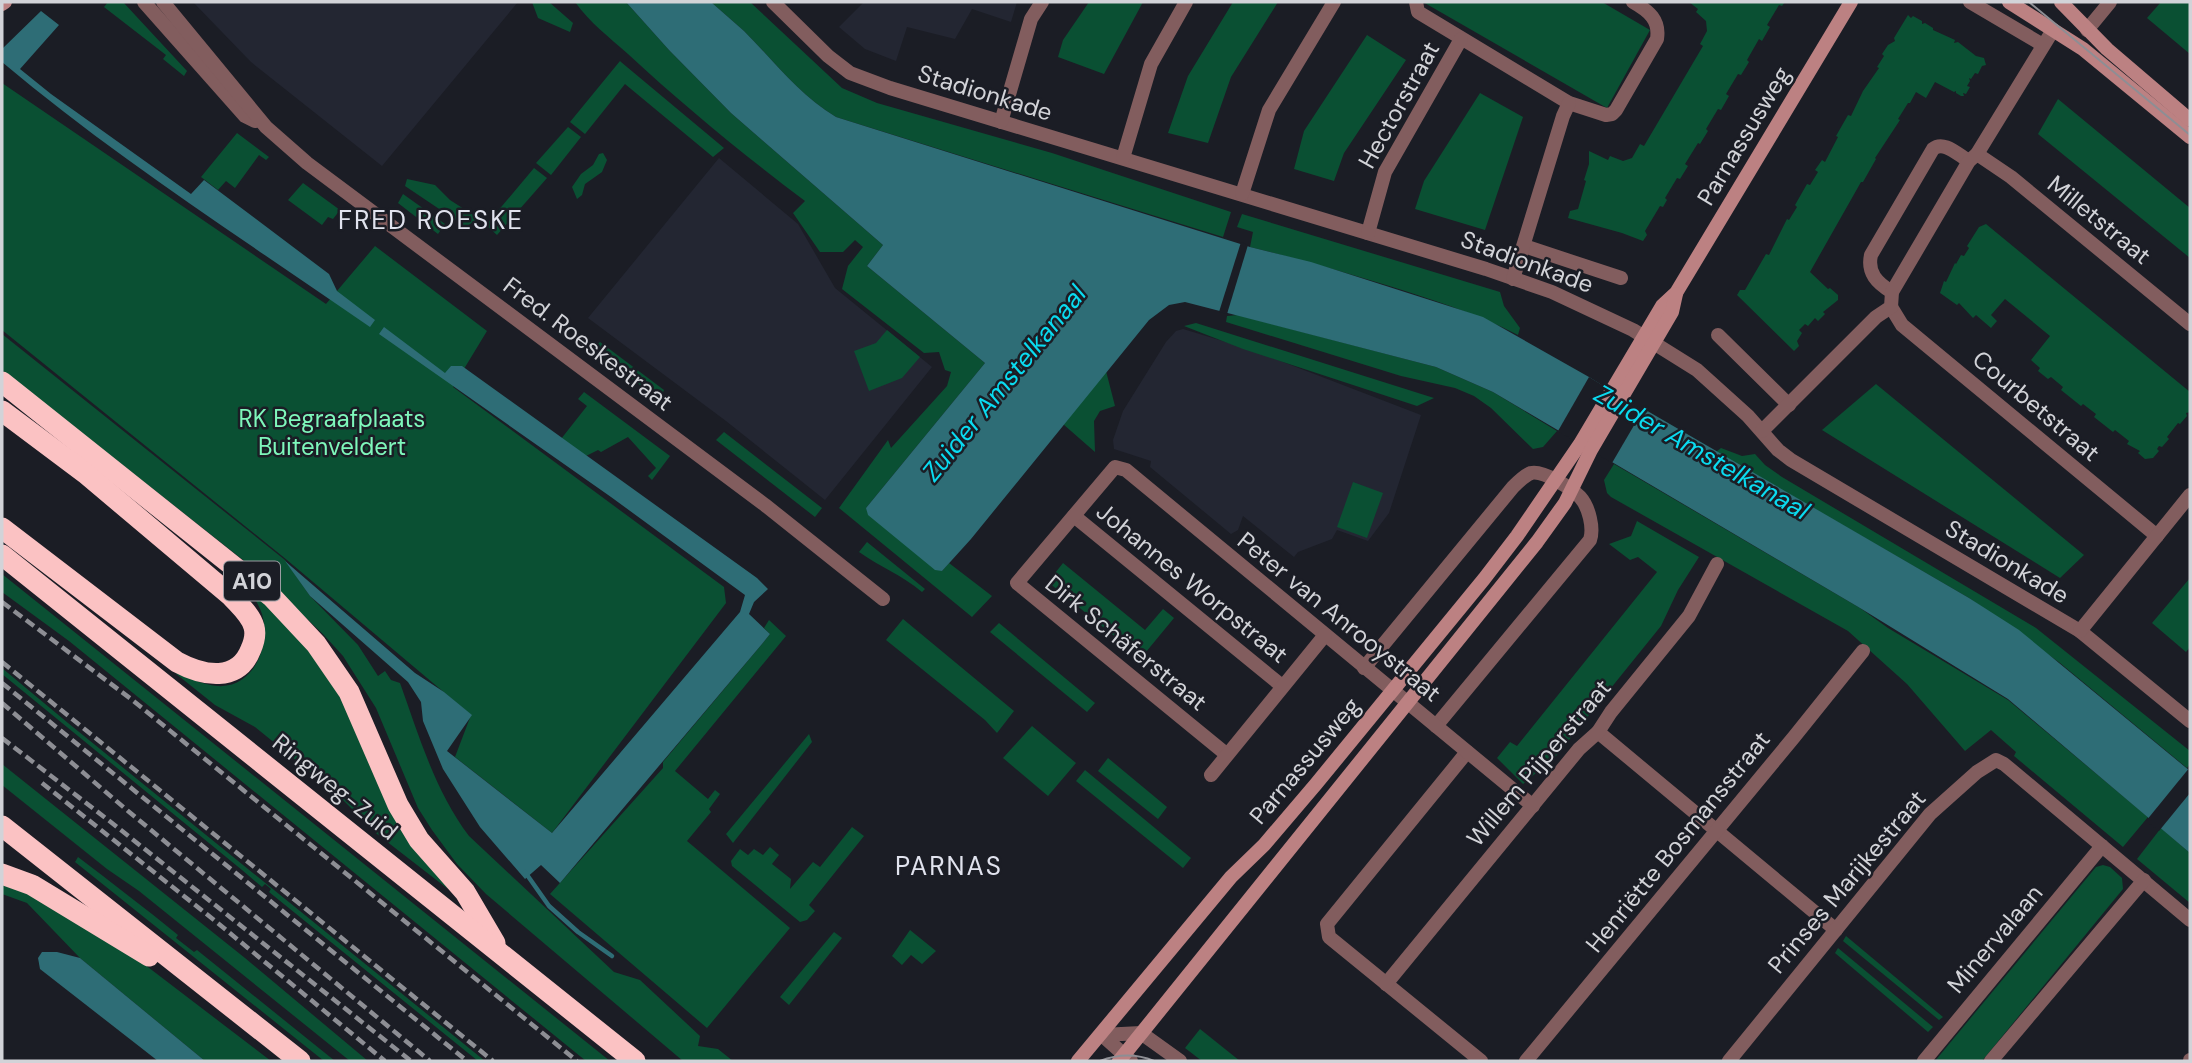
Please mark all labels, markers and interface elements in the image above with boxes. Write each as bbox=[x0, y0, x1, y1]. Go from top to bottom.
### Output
street label: Hectorstraat bbox=[1351, 36, 1446, 174]
street label: Stadionkade bbox=[914, 57, 1056, 128]
street label: Parnassusweg bbox=[1690, 61, 1797, 211]
street label: Milletstraat bbox=[2041, 168, 2157, 271]
district label: FRED ROESKE bbox=[338, 203, 524, 237]
street label: Stadionkade bbox=[1457, 223, 1598, 300]
street label: Fred. Roeskestraat bbox=[497, 270, 679, 417]
water label: Zuider Amstelkanaal bbox=[914, 277, 1094, 488]
street label: Courbetstraat bbox=[1966, 343, 2106, 468]
water label: Zuider Amstelkanaal bbox=[1588, 377, 1817, 528]
park label: RK Begraafplaats Buitenveldert bbox=[239, 403, 425, 462]
street label: Johannes Worpstraat bbox=[1090, 496, 1295, 670]
street label: Stadionkade bbox=[1940, 513, 2075, 611]
street label: Peter van Anrooystraat bbox=[1231, 525, 1447, 708]
road number: A10 bbox=[224, 562, 280, 600]
street label: Dirk Schäferstraat bbox=[1039, 568, 1214, 717]
street label: Willem Pijperstraat bbox=[1460, 673, 1618, 853]
street label: Parnassusweg bbox=[1242, 691, 1367, 831]
street label: Henriëtte Bosmansstraat bbox=[1579, 725, 1777, 959]
street label: Ringweg-Zuid bbox=[266, 727, 404, 847]
street label: Prinses Marijkestraat bbox=[1761, 784, 1932, 980]
district label: PARNAS bbox=[895, 849, 1003, 883]
street label: Minervalaan bbox=[1940, 878, 2049, 999]

